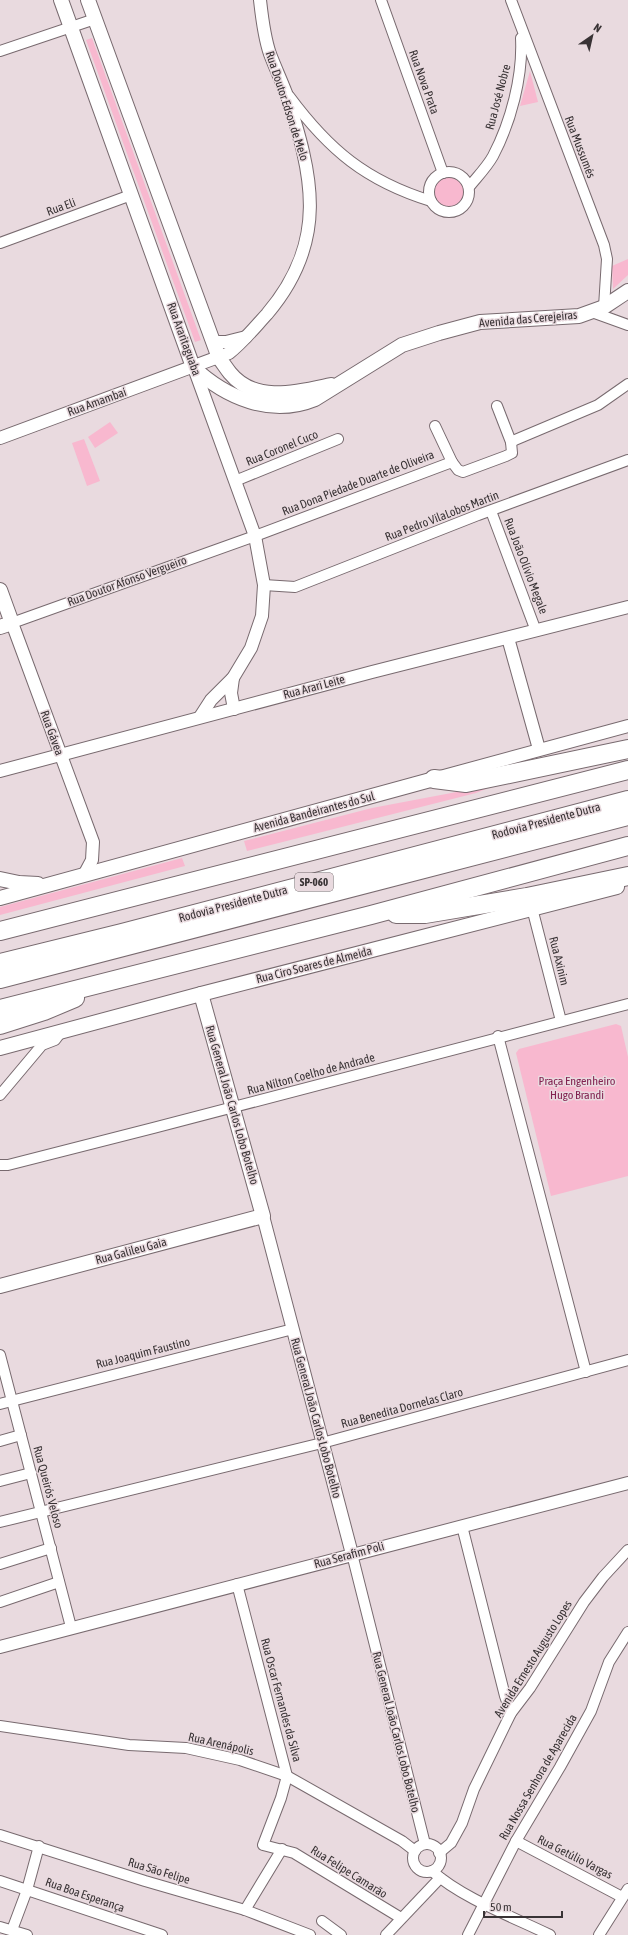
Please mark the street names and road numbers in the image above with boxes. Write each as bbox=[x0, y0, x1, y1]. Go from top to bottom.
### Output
street label: Rua Nova Prata bbox=[406, 48, 442, 116]
street label: Rua Doutor Edson de Melo bbox=[263, 49, 311, 163]
street label: Rua José Nobre bbox=[483, 63, 513, 131]
street label: Rua Mussumés bbox=[562, 114, 598, 180]
street label: Rua Eli bbox=[44, 195, 78, 219]
street label: Rua Araritaguaba bbox=[164, 300, 204, 378]
street label: Avenida das Cerejeiras bbox=[478, 308, 578, 330]
street label: Rua Amambaí bbox=[66, 385, 129, 419]
street label: Rua Coronel Cuco bbox=[244, 427, 320, 469]
street label: Rua Dona Piedade Duarte de Oliveira bbox=[280, 447, 436, 519]
street label: Rua Pedro VilaLobos Martin bbox=[383, 488, 501, 544]
street label: Rua João Olívio Megale bbox=[501, 516, 551, 616]
street label: Rua Doutor Afonso Vergueiro bbox=[65, 553, 189, 609]
street label: Rua Arari Leite bbox=[282, 672, 346, 702]
street label: Rua Gávea bbox=[37, 709, 67, 757]
street label: Avenida Bandeirantes do Sul bbox=[252, 789, 377, 835]
street label: Rodovia Presidente Dutra bbox=[490, 800, 602, 842]
road number: SP-060 bbox=[295, 873, 333, 891]
street label: Rodovia Presidente Dutra bbox=[177, 883, 289, 925]
street label: Rua Axinim bbox=[546, 935, 572, 987]
street label: Rua Ciro Soares de Almeida bbox=[255, 944, 373, 986]
street label: Rua General João Carlos Lobo Botelho bbox=[202, 1024, 262, 1187]
street label: Rua Nílton Coelho de Andrade bbox=[246, 1050, 376, 1098]
street label: Rua Galileu Gaia bbox=[94, 1235, 168, 1267]
street label: Rua Joaquim Faustino bbox=[94, 1334, 192, 1371]
street label: Rua General João Carlos Lobo Botelho bbox=[288, 1336, 344, 1500]
street label: Rua Benedita Dornelas Claro bbox=[340, 1385, 465, 1431]
street label: Rua Queirós Veloso bbox=[30, 1444, 66, 1530]
street label: Rua Serafim Poli bbox=[312, 1539, 386, 1571]
street label: Avenida Ernesto Augusto Lopes bbox=[491, 1598, 575, 1720]
street label: Rua Oscar Fernandes da Silva bbox=[258, 1637, 304, 1763]
street label: Rua General João Carlos Lobo Botelho bbox=[369, 1650, 423, 1814]
street label: Rua Nossa Senhora de Aparecida bbox=[496, 1712, 580, 1842]
street label: Rua Arenápolis bbox=[187, 1730, 255, 1758]
street label: Rua Getúlio Vargas bbox=[535, 1832, 615, 1882]
street label: Rua Felipe Camarão bbox=[308, 1843, 390, 1901]
street label: Rua São Felipe bbox=[126, 1855, 192, 1887]
street label: Rua Boa Esperança bbox=[44, 1875, 126, 1915]

